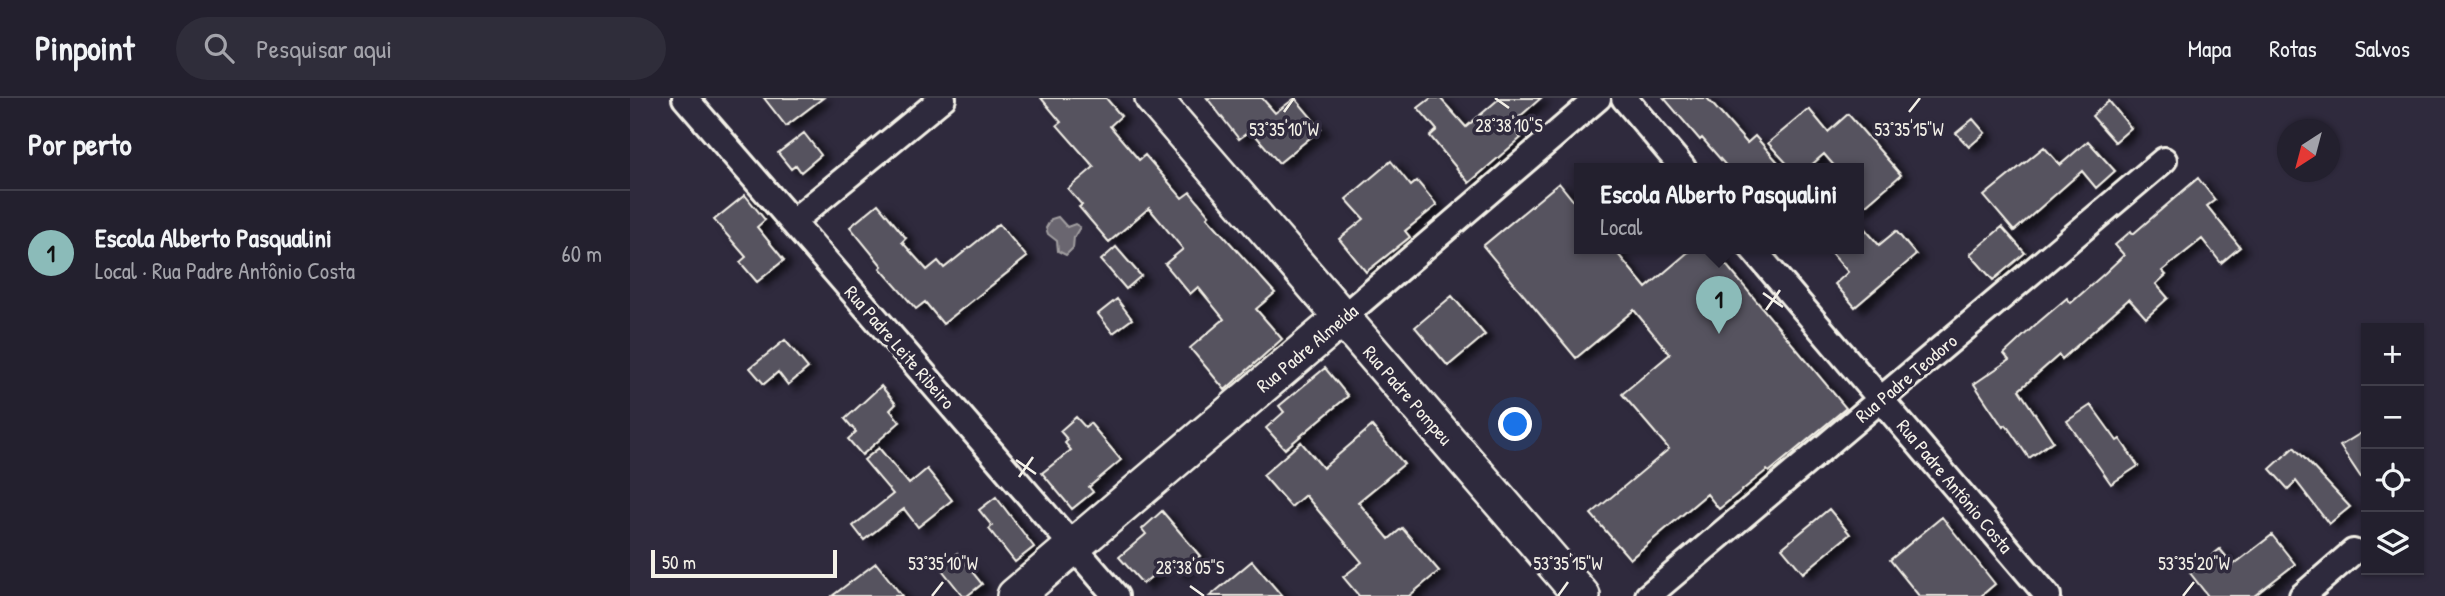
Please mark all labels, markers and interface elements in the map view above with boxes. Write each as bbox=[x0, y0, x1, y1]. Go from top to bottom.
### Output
search box bbox=[176, 17, 666, 80]
text: Pinpoint bbox=[35, 26, 134, 70]
icon: search bbox=[200, 29, 238, 67]
text: Pesquisar aqui bbox=[256, 31, 392, 66]
text: Mapa bbox=[2188, 32, 2231, 64]
text: Rotas bbox=[2269, 32, 2317, 64]
text: Salvos bbox=[2355, 32, 2410, 64]
text: 28°38'10"S bbox=[1475, 113, 1543, 138]
text: 53°35'10"W bbox=[1249, 117, 1319, 142]
text: 53°35'15"W bbox=[1874, 117, 1944, 142]
north arrow bbox=[2277, 119, 2340, 182]
text: Por perto bbox=[28, 124, 132, 164]
popup bbox=[1574, 163, 1864, 254]
text: Escola Alberto Pasqualini bbox=[1601, 176, 1837, 211]
text: Local bbox=[1601, 211, 1642, 242]
text: Escola Alberto Pasqualini bbox=[95, 220, 332, 255]
text: 1 bbox=[47, 238, 55, 269]
text: 60 m bbox=[562, 238, 602, 269]
text: Local · Rua Padre Antônio Costa bbox=[95, 255, 355, 286]
pin: 1 bbox=[1696, 276, 1742, 334]
street label: Rua Padre Leite Ribeiro bbox=[839, 280, 961, 415]
street label: Rua Padre Almeida bbox=[1251, 297, 1364, 398]
map controls bbox=[2361, 323, 2424, 575]
button: + bbox=[2361, 323, 2424, 386]
street label: Rua Padre Teodoro bbox=[1850, 328, 1963, 428]
street label: Rua Padre Pompeu bbox=[1357, 340, 1459, 451]
button: − bbox=[2361, 386, 2424, 449]
your location bbox=[1498, 407, 1532, 441]
street label: Rua Padre Antônio Costa bbox=[1891, 413, 2019, 559]
button: locate bbox=[2361, 449, 2424, 512]
button: layers bbox=[2361, 512, 2424, 575]
scale bar bbox=[651, 547, 836, 579]
text: 50 m bbox=[662, 549, 696, 575]
text: 53°35'10"W bbox=[908, 551, 978, 576]
text: 53°35'15"W bbox=[1533, 551, 1603, 576]
text: 53°35'20"W bbox=[2158, 551, 2230, 576]
text: 28°38'05"S bbox=[1156, 555, 1224, 580]

